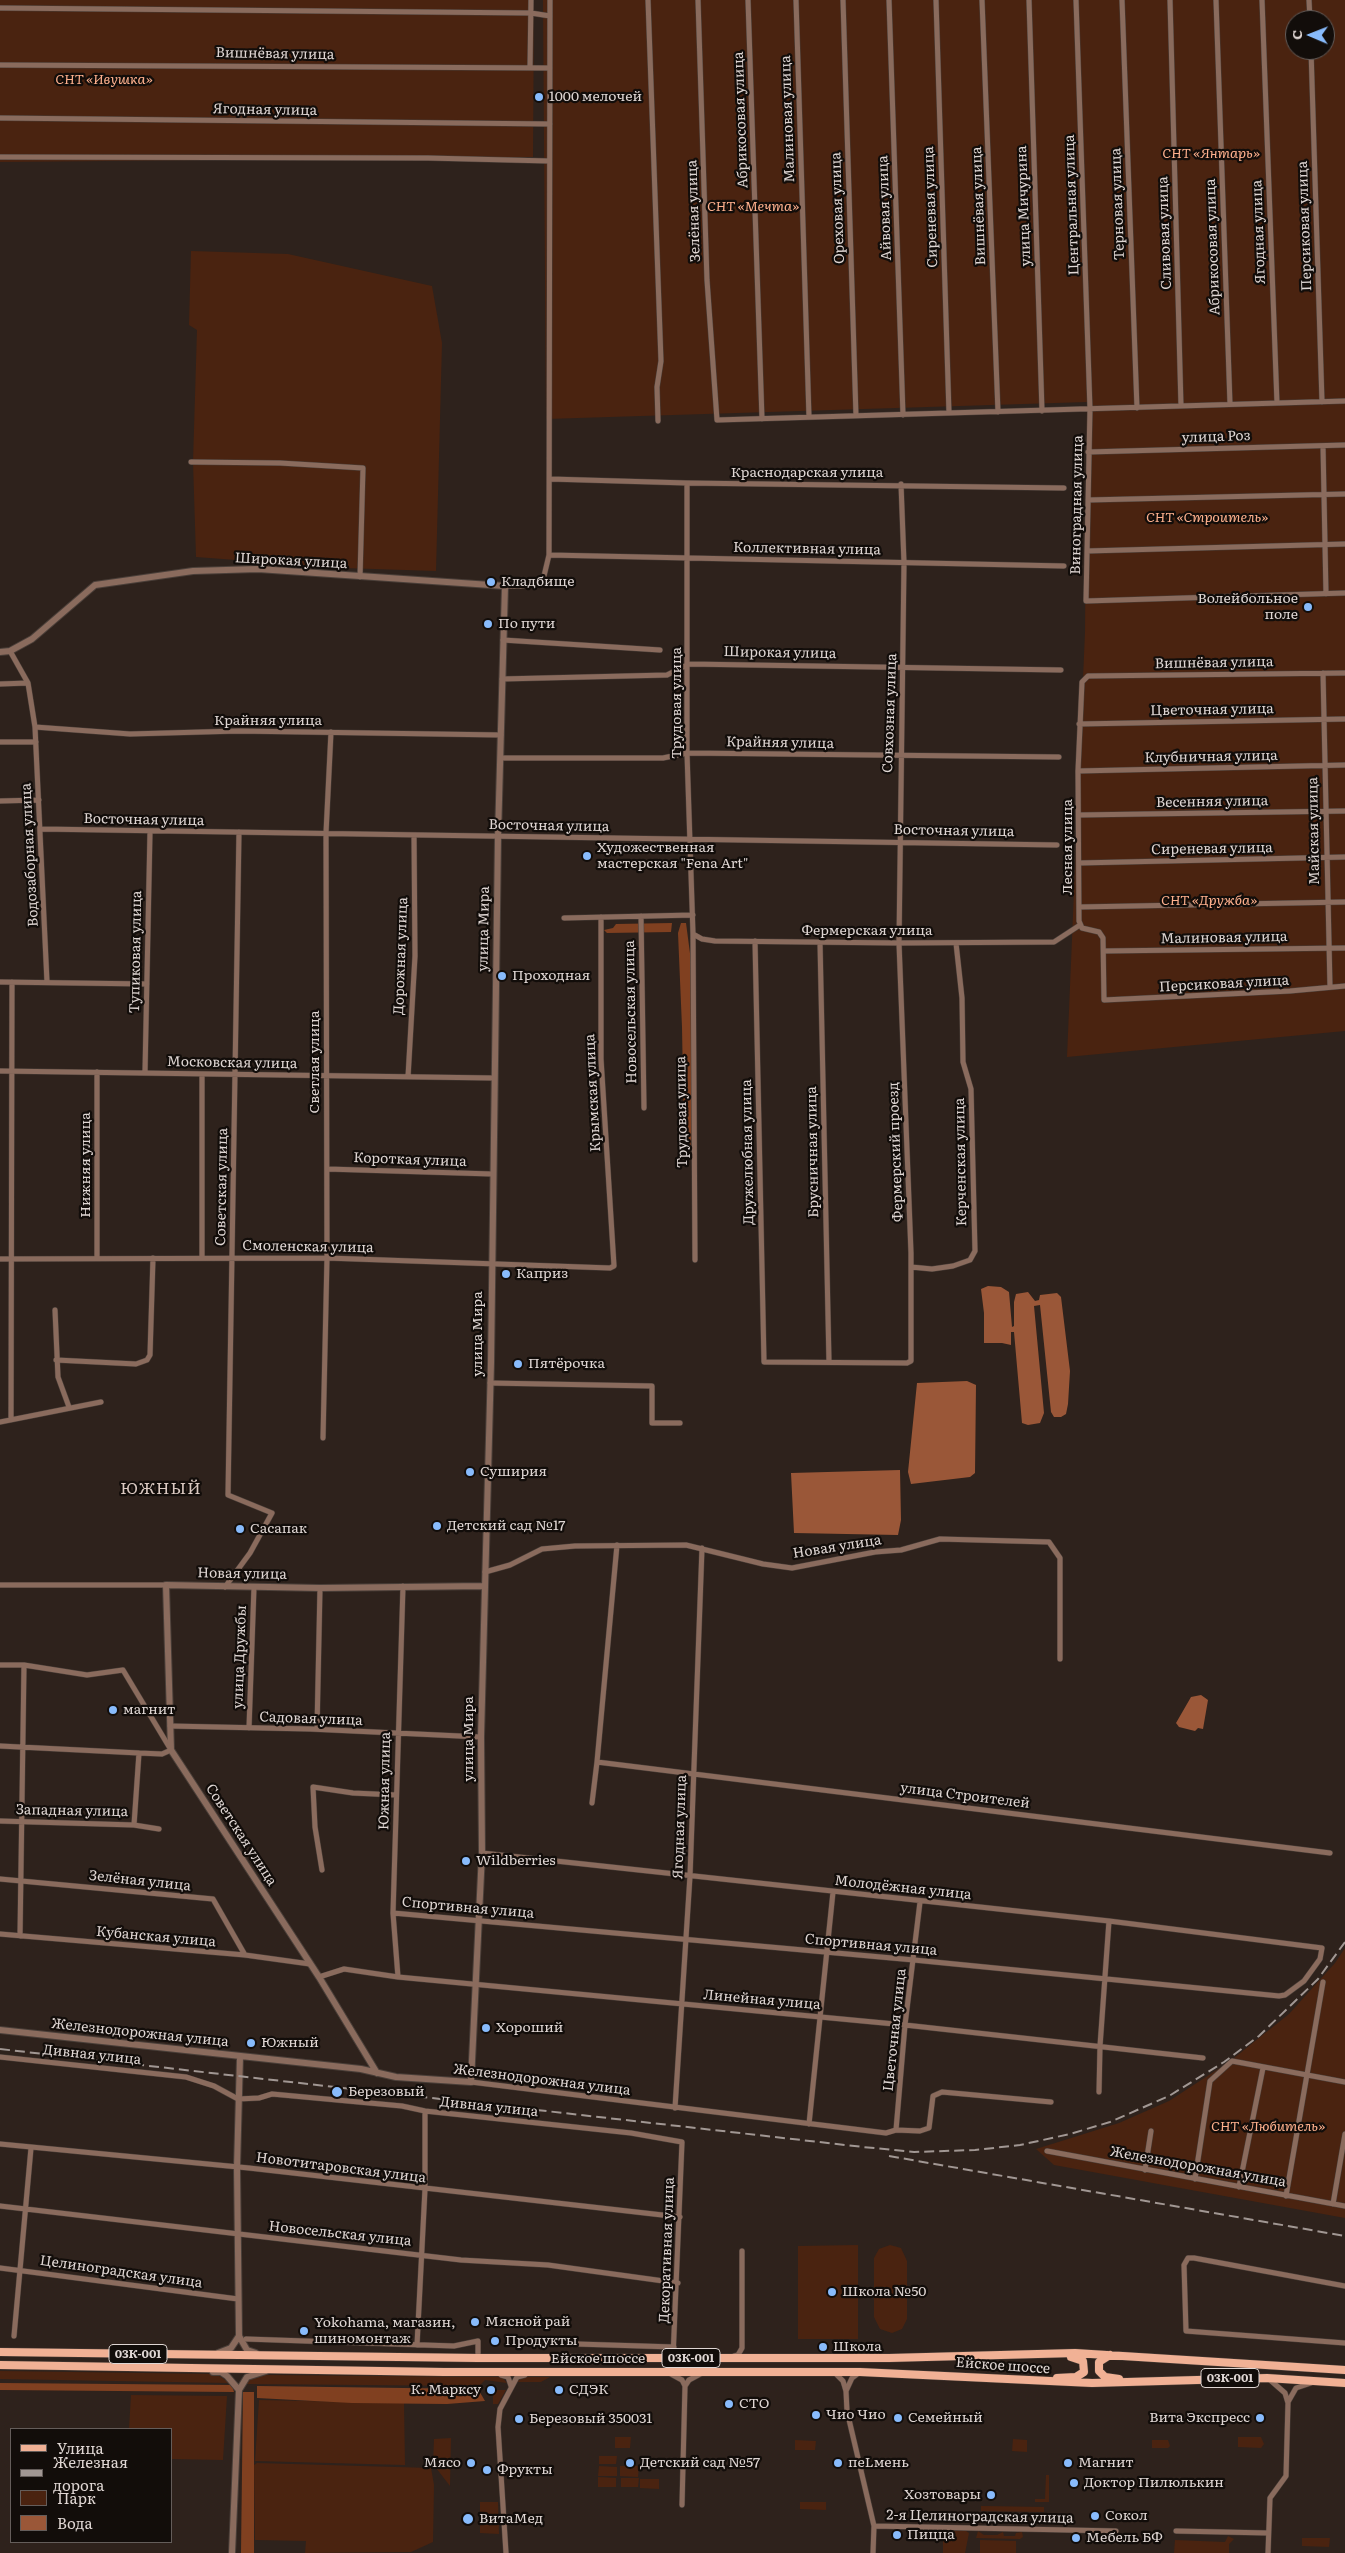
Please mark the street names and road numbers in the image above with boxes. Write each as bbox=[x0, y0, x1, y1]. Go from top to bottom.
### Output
street label: Вишнёвая улица bbox=[215, 45, 335, 63]
street label: Абрикосовая улица bbox=[730, 51, 752, 189]
street label: Малиновая улица bbox=[777, 55, 799, 183]
street label: Ягодная улица bbox=[213, 101, 317, 119]
street label: Центральная улица bbox=[1061, 134, 1083, 276]
street label: улица Мичурина bbox=[1013, 145, 1035, 267]
street label: Сиреневая улица bbox=[920, 146, 942, 268]
street label: Вишнёвая улица bbox=[969, 146, 989, 266]
street label: Терновая улица bbox=[1108, 147, 1128, 261]
street label: Ореховая улица bbox=[828, 152, 848, 264]
street label: Айвовая улица bbox=[875, 155, 895, 261]
street label: Зелёная улица bbox=[684, 159, 704, 263]
street label: Персиковая улица bbox=[1294, 161, 1316, 291]
street label: Сливовая улица bbox=[1155, 176, 1175, 290]
street label: Абрикосовая улица bbox=[1202, 178, 1224, 316]
street label: Ягодная улица bbox=[1249, 179, 1269, 285]
street label: улица Роз bbox=[1181, 427, 1251, 447]
street label: Виноградная улица bbox=[1067, 435, 1087, 575]
street label: Краснодарская улица bbox=[731, 465, 883, 481]
street label: Коллективная улица bbox=[733, 539, 881, 559]
street label: Широкая улица bbox=[234, 550, 348, 572]
street label: Широкая улица bbox=[723, 644, 837, 662]
street label: Трудовая улица bbox=[669, 647, 685, 759]
street label: Совхозная улица bbox=[880, 653, 900, 773]
street label: Вишнёвая улица bbox=[1154, 654, 1274, 672]
street label: Цветочная улица bbox=[1150, 701, 1274, 719]
street label: Крайняя улица bbox=[214, 713, 322, 729]
street label: Крайняя улица bbox=[726, 734, 834, 752]
street label: Клубничная улица bbox=[1144, 747, 1278, 767]
street label: Майская улица bbox=[1305, 777, 1323, 885]
street label: Водозаборная улица bbox=[18, 783, 42, 927]
street label: Весенняя улица bbox=[1156, 793, 1268, 811]
street label: Лесная улица bbox=[1060, 799, 1076, 895]
street label: Восточная улица bbox=[83, 811, 205, 829]
street label: Восточная улица bbox=[488, 817, 610, 835]
street label: Восточная улица bbox=[893, 822, 1015, 840]
street label: Сиреневая улица bbox=[1151, 840, 1273, 858]
street label: улица Мира bbox=[475, 886, 493, 972]
street label: Тупиковая улица bbox=[127, 890, 145, 1014]
street label: Дорожная улица bbox=[391, 897, 411, 1015]
street label: Фермерская улица bbox=[801, 923, 933, 939]
street label: Малиновая улица bbox=[1160, 928, 1288, 948]
street label: Новосельская улица bbox=[621, 940, 641, 1084]
street label: Персиковая улица bbox=[1159, 972, 1289, 996]
street label: Светлая улица bbox=[307, 1011, 323, 1113]
street label: Крымская улица bbox=[582, 1034, 604, 1152]
street label: Московская улица bbox=[167, 1053, 297, 1073]
street label: Трудовая улица bbox=[673, 1056, 691, 1168]
street label: Дружелюбная улица bbox=[738, 1079, 758, 1225]
street label: Фермерский проезд bbox=[885, 1082, 907, 1222]
street label: Брусничная улица bbox=[803, 1086, 823, 1218]
street label: Керченская улица bbox=[951, 1098, 971, 1226]
street label: Нижняя улица bbox=[78, 1112, 94, 1218]
street label: Советская улица bbox=[213, 1128, 231, 1246]
street label: Короткая улица bbox=[353, 1150, 467, 1170]
street label: Смоленская улица bbox=[242, 1237, 374, 1257]
street label: улица Мира bbox=[470, 1291, 486, 1377]
street label: Новая улица bbox=[791, 1532, 883, 1562]
street label: Новая улица bbox=[197, 1565, 287, 1583]
street label: улица Дружбы bbox=[230, 1605, 250, 1709]
street label: улица Мира bbox=[461, 1696, 477, 1782]
street label: Садовая улица bbox=[259, 1709, 363, 1729]
street label: Южная улица bbox=[376, 1732, 394, 1830]
street label: Ягодная улица bbox=[670, 1774, 690, 1880]
street label: улица Строителей bbox=[899, 1780, 1031, 1812]
street label: Советская улица bbox=[202, 1781, 280, 1889]
street label: Западная улица bbox=[16, 1802, 128, 1820]
street label: Зелёная улица bbox=[88, 1867, 192, 1895]
street label: Молодёжная улица bbox=[834, 1872, 972, 1904]
street label: Спортивная улица bbox=[401, 1894, 535, 1922]
street label: Кубанская улица bbox=[95, 1923, 217, 1951]
street label: Спортивная улица bbox=[804, 1931, 938, 1959]
street label: Цветочная улица bbox=[880, 1968, 910, 2092]
street label: Линейная улица bbox=[703, 1986, 821, 2014]
street label: Железнодорожная улица bbox=[50, 2015, 230, 2051]
street label: Дивная улица bbox=[42, 2041, 142, 2069]
street label: Железнодорожная улица bbox=[452, 2061, 632, 2099]
street label: Дивная улица bbox=[439, 2093, 539, 2121]
street label: Железнодорожная улица bbox=[1109, 2143, 1287, 2191]
street label: Новотитаровская улица bbox=[255, 2149, 427, 2187]
street label: Декоративная улица bbox=[656, 2177, 678, 2323]
street label: Новосельская улица bbox=[268, 2218, 412, 2250]
street label: Целиноградская улица bbox=[39, 2252, 203, 2292]
road number: 03К-001 bbox=[109, 2344, 167, 2364]
road number: 03К-001 bbox=[662, 2348, 720, 2368]
street label: Ейское шоссе bbox=[551, 2351, 645, 2367]
street label: Ейское шоссе bbox=[955, 2354, 1051, 2378]
road number: 03К-001 bbox=[1201, 2368, 1259, 2388]
street label: 2-я Целиноградская улица bbox=[886, 2507, 1074, 2527]

